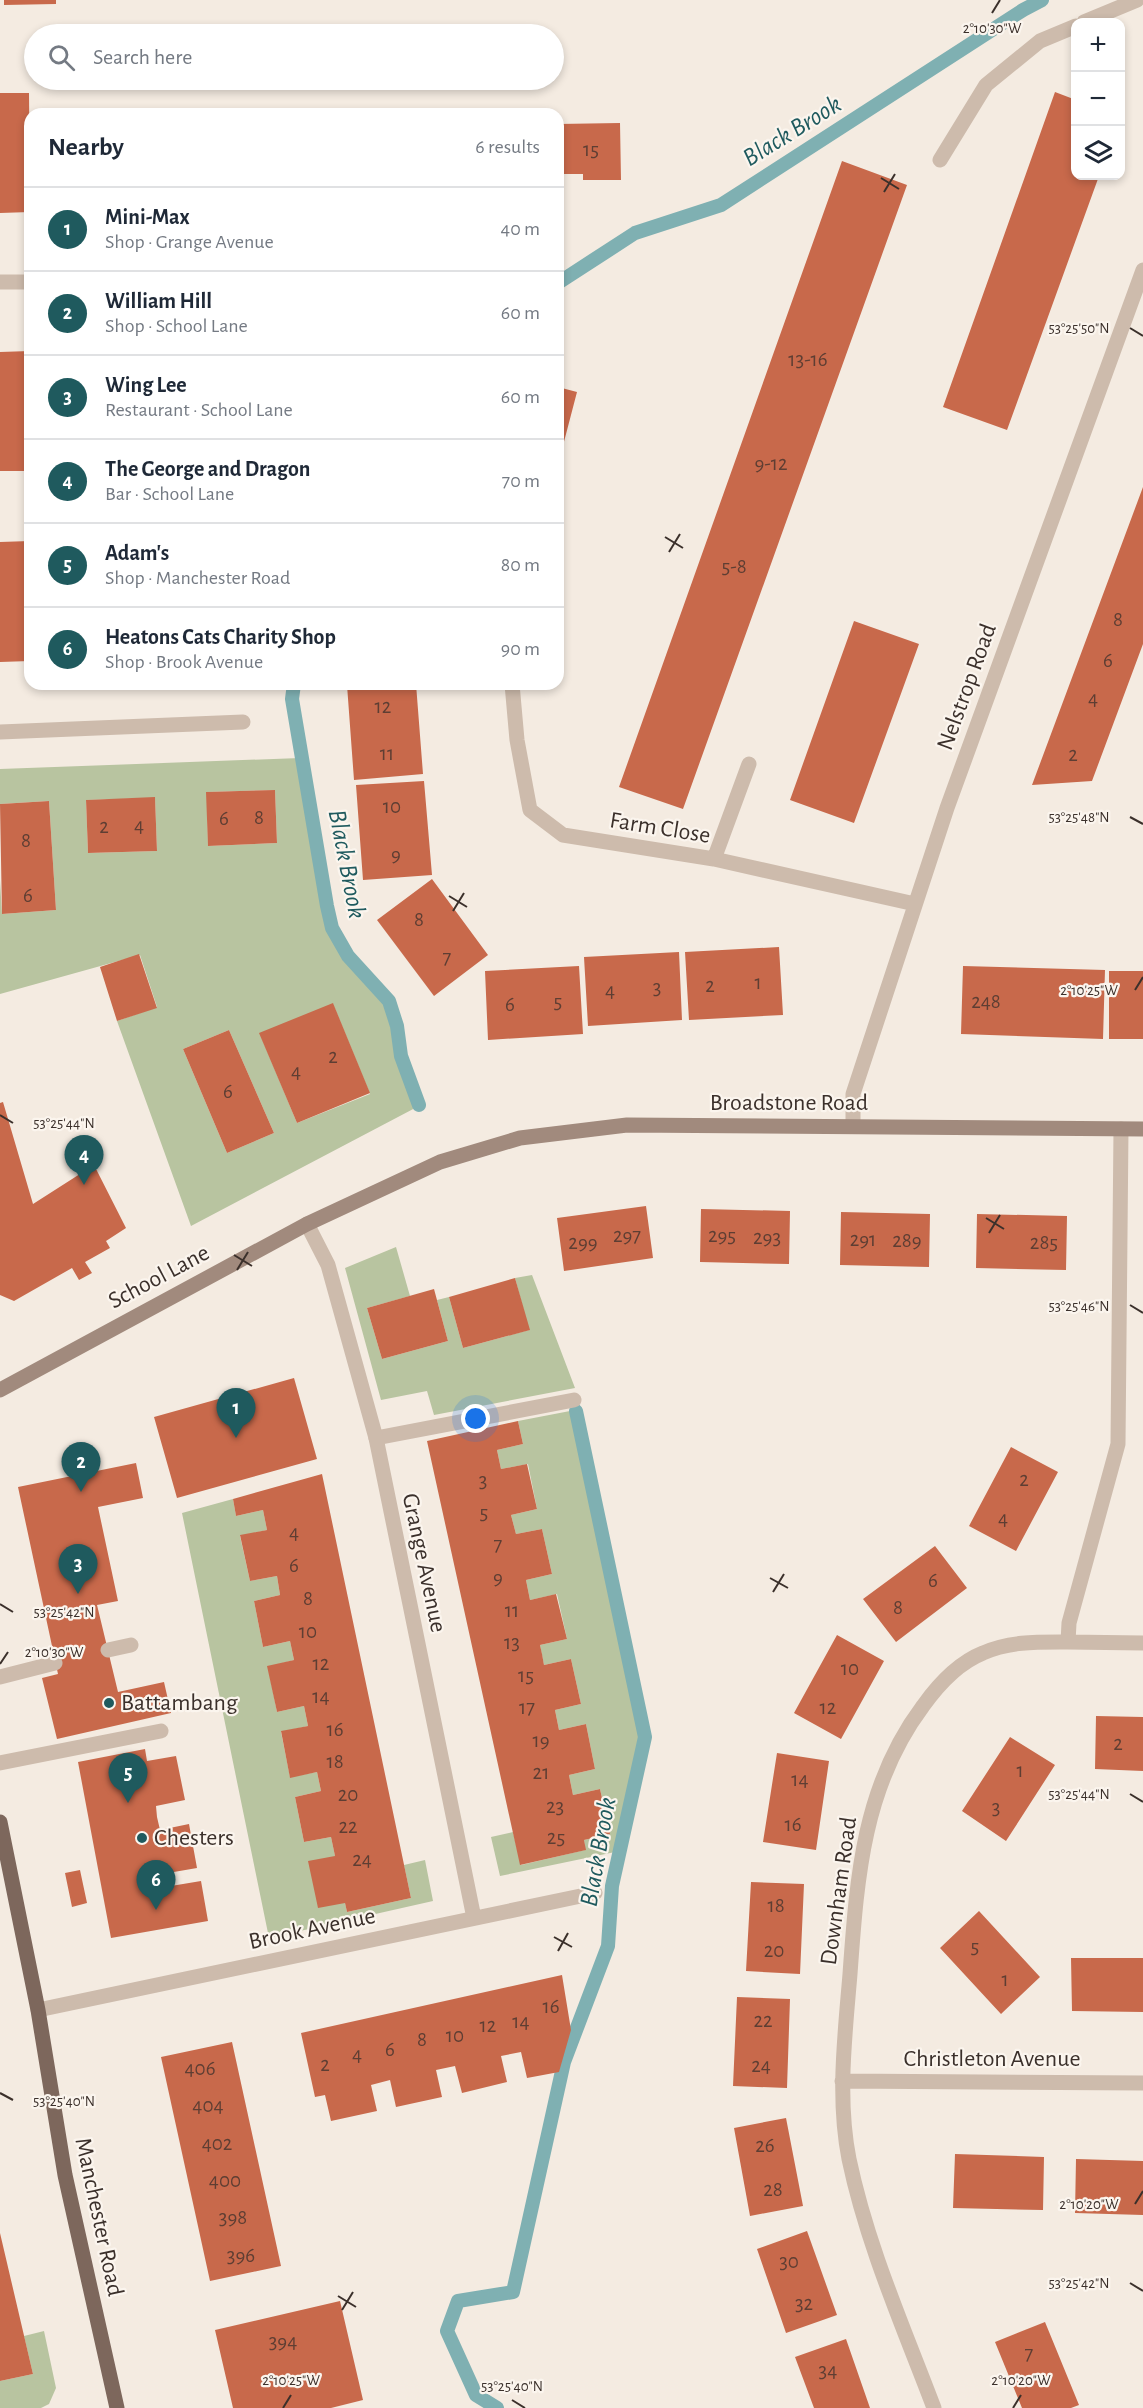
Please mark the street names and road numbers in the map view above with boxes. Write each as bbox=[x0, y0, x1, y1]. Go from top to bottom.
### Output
street label: Nelstrop Road bbox=[933, 620, 1001, 754]
street label: Farm Close bbox=[608, 808, 712, 848]
street label: Broadstone Road bbox=[710, 1091, 868, 1115]
street label: School Lane bbox=[105, 1241, 213, 1313]
street label: Grange Avenue bbox=[398, 1491, 450, 1635]
street label: Downham Road bbox=[817, 1815, 861, 1967]
street label: Brook Avenue bbox=[247, 1904, 377, 1954]
street label: Christleton Avenue bbox=[904, 2047, 1080, 2071]
street label: Manchester Road bbox=[70, 2136, 128, 2298]

